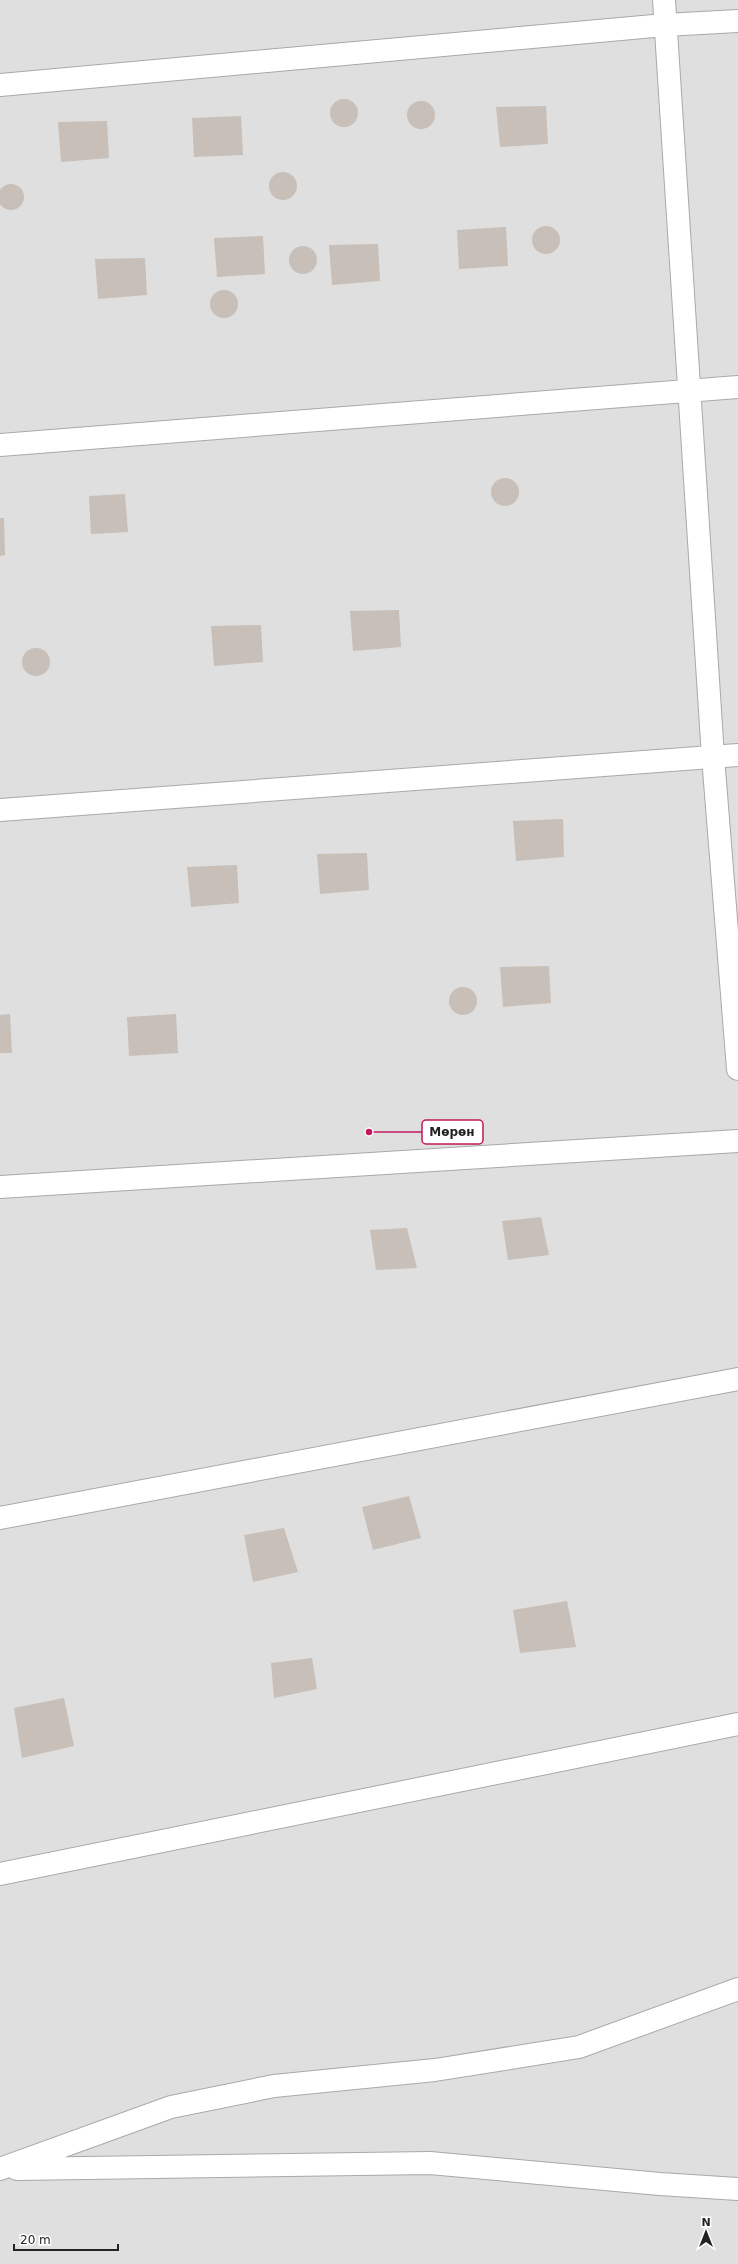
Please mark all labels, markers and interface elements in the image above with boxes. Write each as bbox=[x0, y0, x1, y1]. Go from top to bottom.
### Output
callout: Мөрөн bbox=[422, 1120, 483, 1144]
text: Мөрөн bbox=[429, 1125, 475, 1139]
north arrow bbox=[686, 2212, 726, 2252]
text: N bbox=[701, 2216, 711, 2229]
scale bar bbox=[14, 2226, 118, 2252]
text: 20 m bbox=[20, 2233, 51, 2247]

